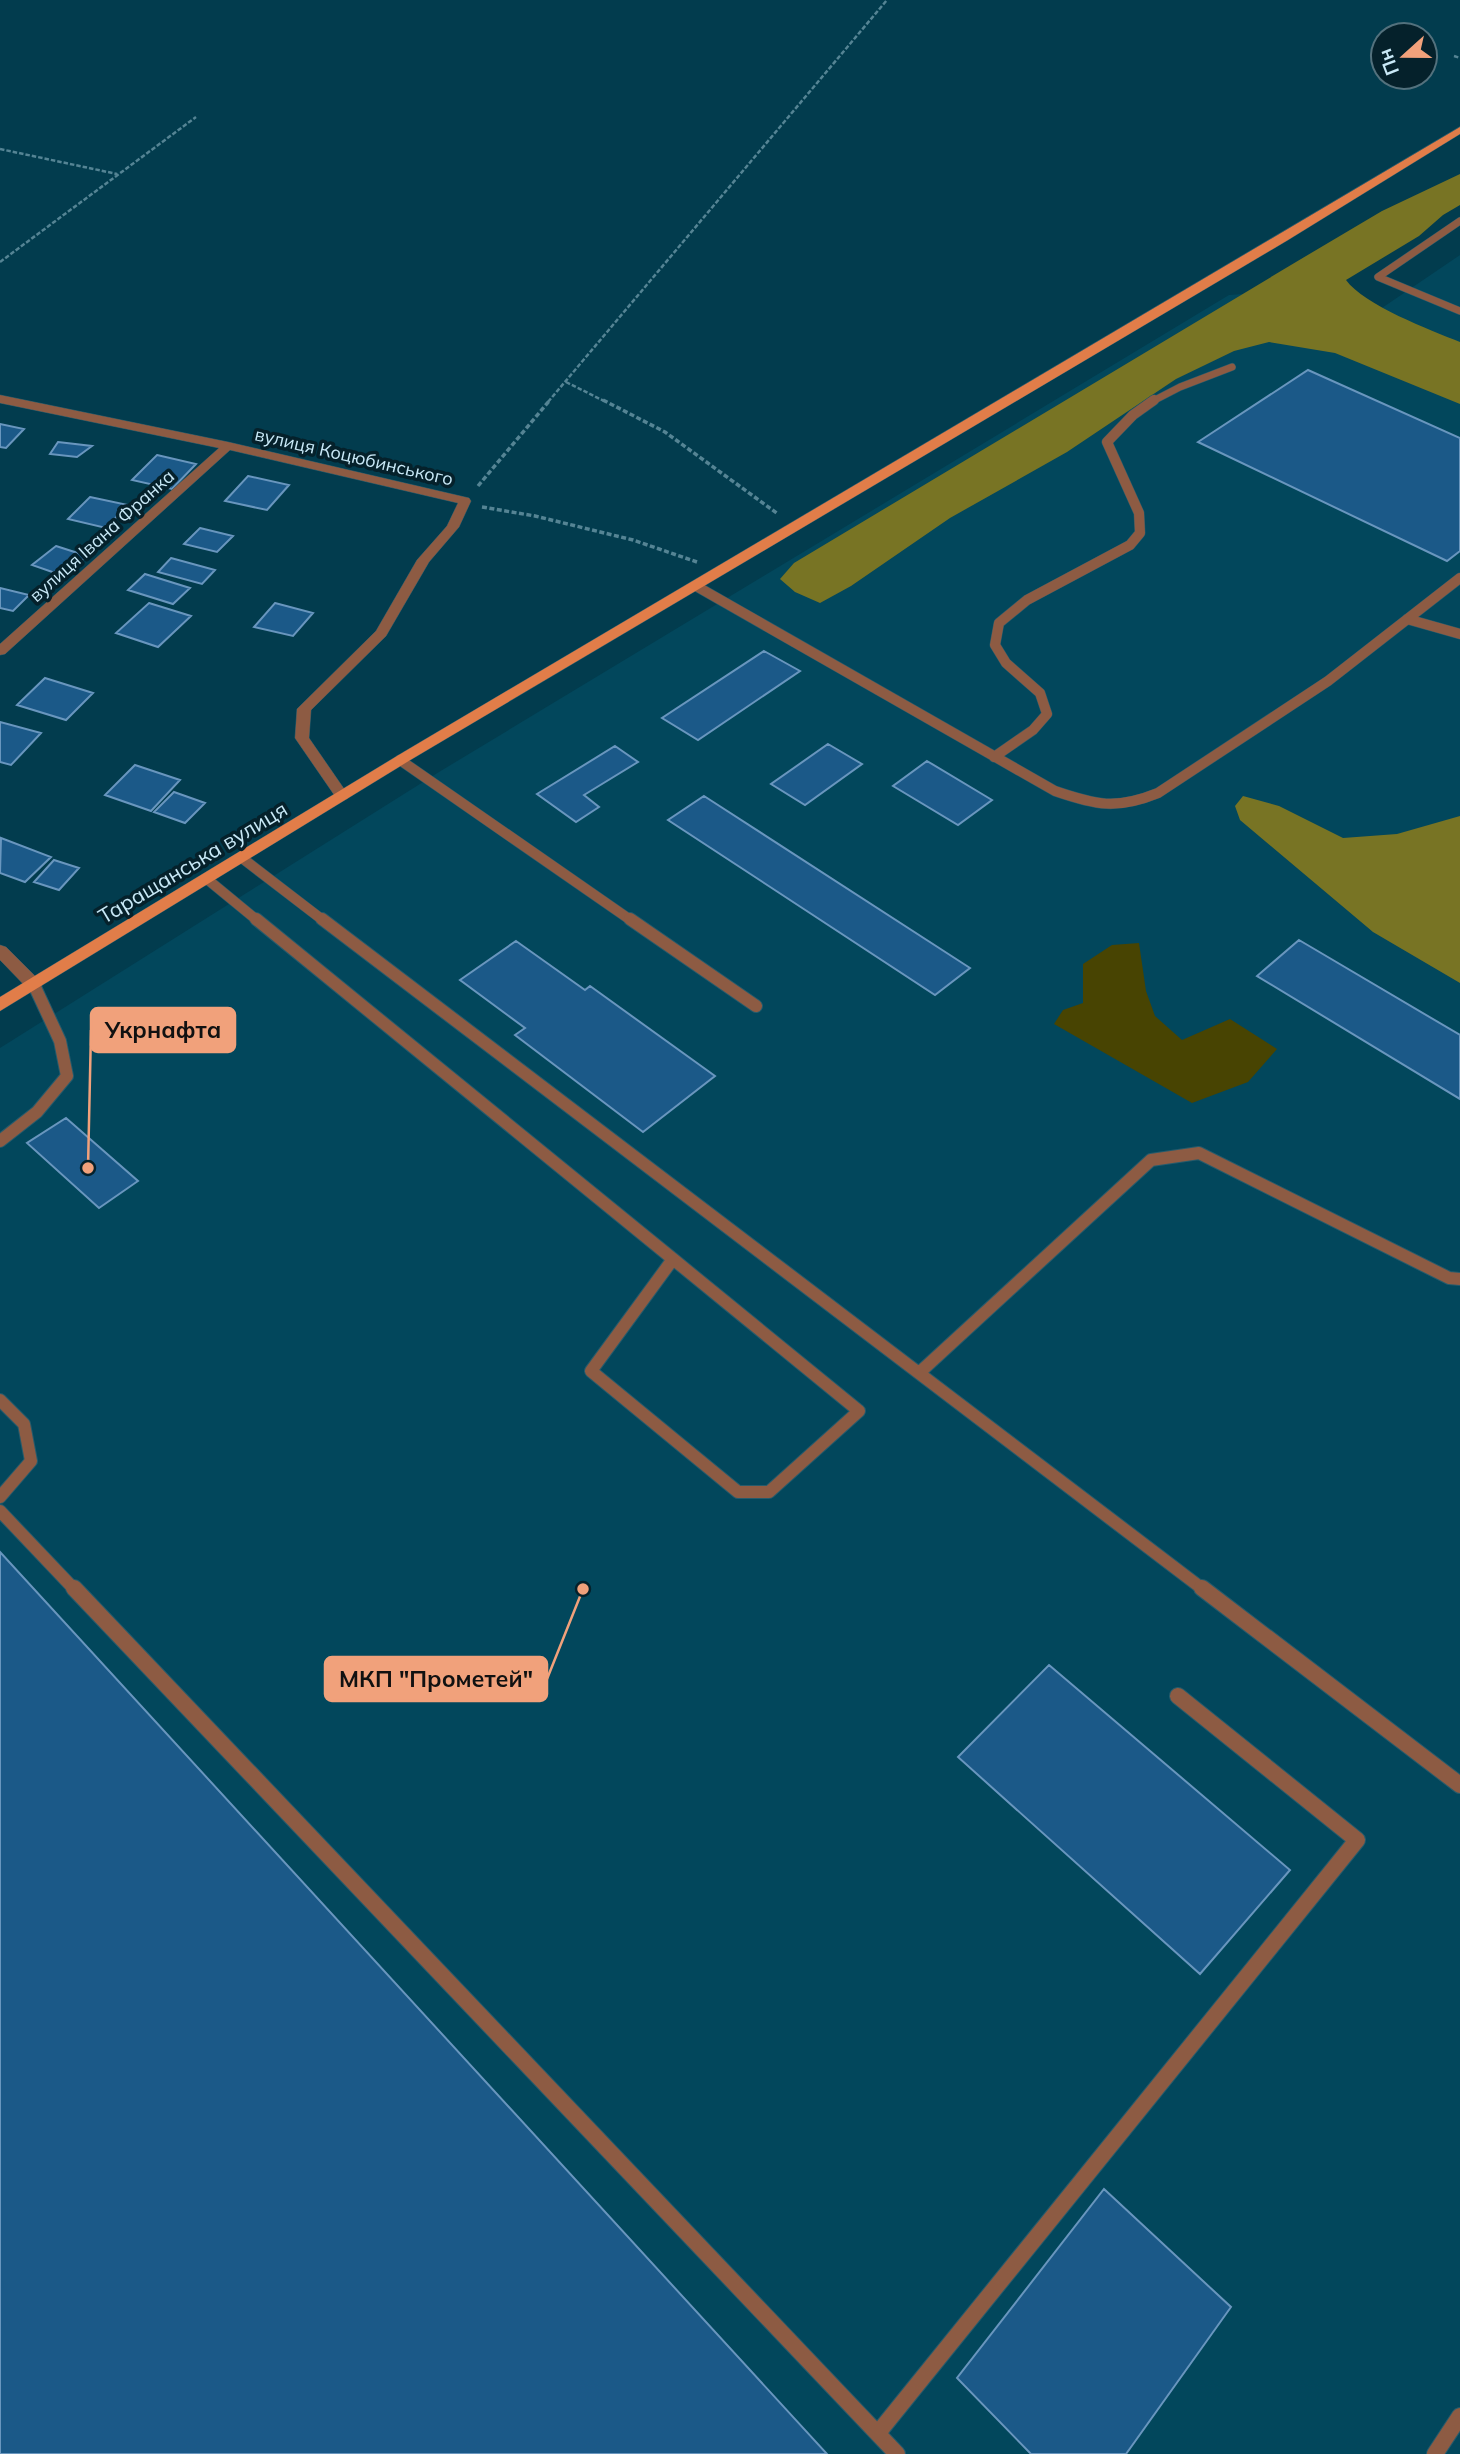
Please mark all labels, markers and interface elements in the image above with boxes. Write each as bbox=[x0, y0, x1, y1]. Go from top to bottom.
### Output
north arrow bbox=[1369, 21, 1439, 91]
text: Пн bbox=[1372, 45, 1404, 79]
street label: вулиця Коцюбинського bbox=[253, 422, 456, 491]
street label: вулиця Івана Франка bbox=[24, 464, 179, 607]
street label: Таращанська вулиця bbox=[93, 795, 292, 929]
callout: Укрнафта bbox=[91, 1008, 235, 1052]
text: Укрнафта bbox=[104, 1015, 221, 1044]
callout: МКП "Прометей" bbox=[325, 1657, 547, 1701]
text: МКП "Прометей" bbox=[339, 1664, 533, 1693]

